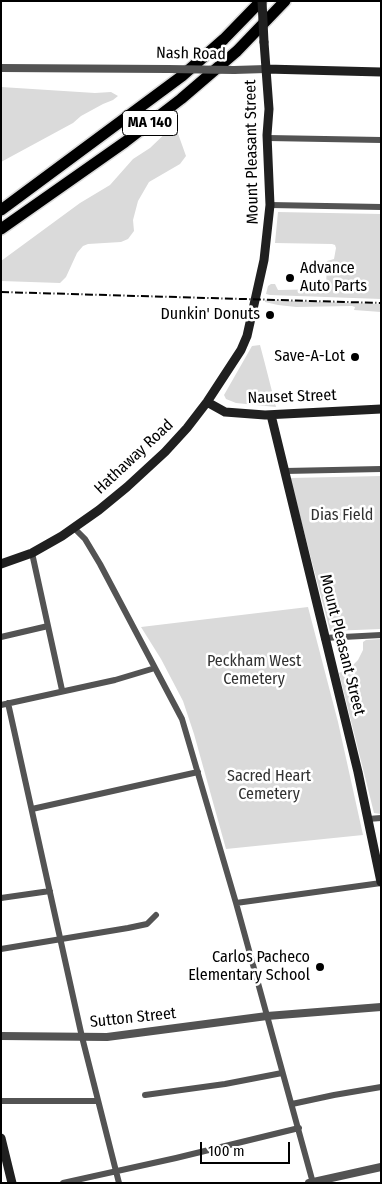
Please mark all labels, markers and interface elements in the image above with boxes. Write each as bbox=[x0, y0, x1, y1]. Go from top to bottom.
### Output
street label: Nash Road bbox=[156, 44, 226, 64]
street label: Mount Pleasant Street bbox=[241, 79, 263, 225]
road number: MA 140 bbox=[122, 110, 178, 136]
place label: Advance Auto Parts bbox=[300, 259, 367, 297]
marker: Advance Auto Parts bbox=[284, 272, 296, 284]
place label: Dunkin' Donuts bbox=[161, 305, 260, 325]
marker: Dunkin' Donuts bbox=[264, 309, 276, 321]
place label: Save-A-Lot bbox=[274, 347, 345, 367]
marker: Save-A-Lot bbox=[349, 351, 361, 363]
street label: Nauset Street bbox=[247, 386, 337, 408]
street label: Hathaway Road bbox=[91, 416, 177, 498]
park label: Dias Field bbox=[311, 506, 373, 526]
street label: Mount Pleasant Street bbox=[315, 572, 369, 718]
park label: Peckham West Cemetery bbox=[207, 652, 301, 690]
park label: Sacred Heart Cemetery bbox=[227, 767, 311, 805]
place label: Carlos Pacheco Elementary School bbox=[188, 948, 310, 986]
marker: Carlos Pacheco Elementary School bbox=[314, 961, 326, 973]
street label: Sutton Street bbox=[89, 1004, 177, 1032]
scale bar bbox=[202, 1132, 292, 1164]
text: 100 m bbox=[208, 1142, 245, 1160]

